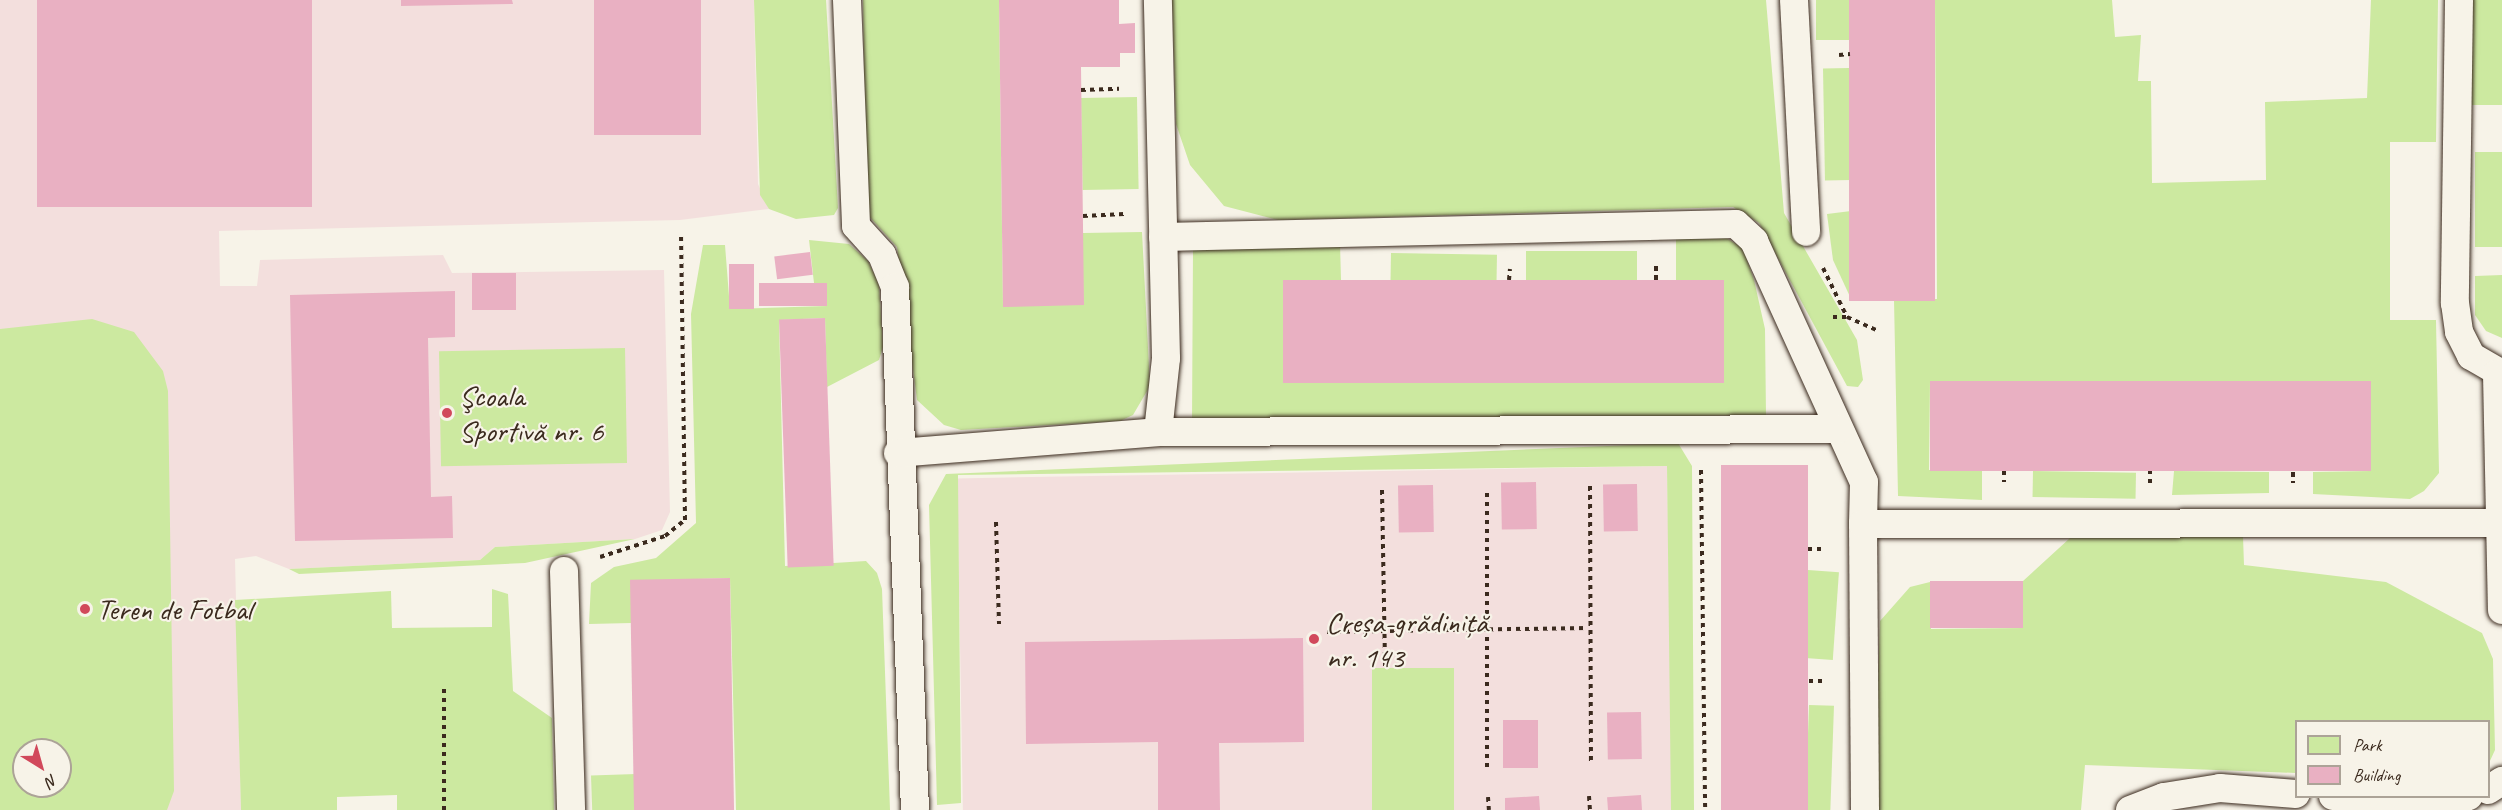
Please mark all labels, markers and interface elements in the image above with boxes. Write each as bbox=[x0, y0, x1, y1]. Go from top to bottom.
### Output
place label: Şcoala Sportivă nr. 6 bbox=[459, 378, 603, 448]
marker: Şcoala Sportivă nr. 6 bbox=[440, 406, 454, 420]
place label: Teren de Fotbal bbox=[97, 591, 252, 627]
marker: Teren de Fotbal bbox=[78, 602, 92, 616]
place label: Creșa-grădiniță nr. 143 bbox=[1326, 604, 1488, 674]
marker: Creșa-grădiniță nr. 143 bbox=[1307, 632, 1321, 646]
legend bbox=[2295, 720, 2490, 798]
text: Park bbox=[2353, 734, 2382, 756]
north arrow bbox=[12, 738, 72, 798]
text: Building bbox=[2353, 764, 2400, 786]
text: N bbox=[42, 770, 62, 792]

